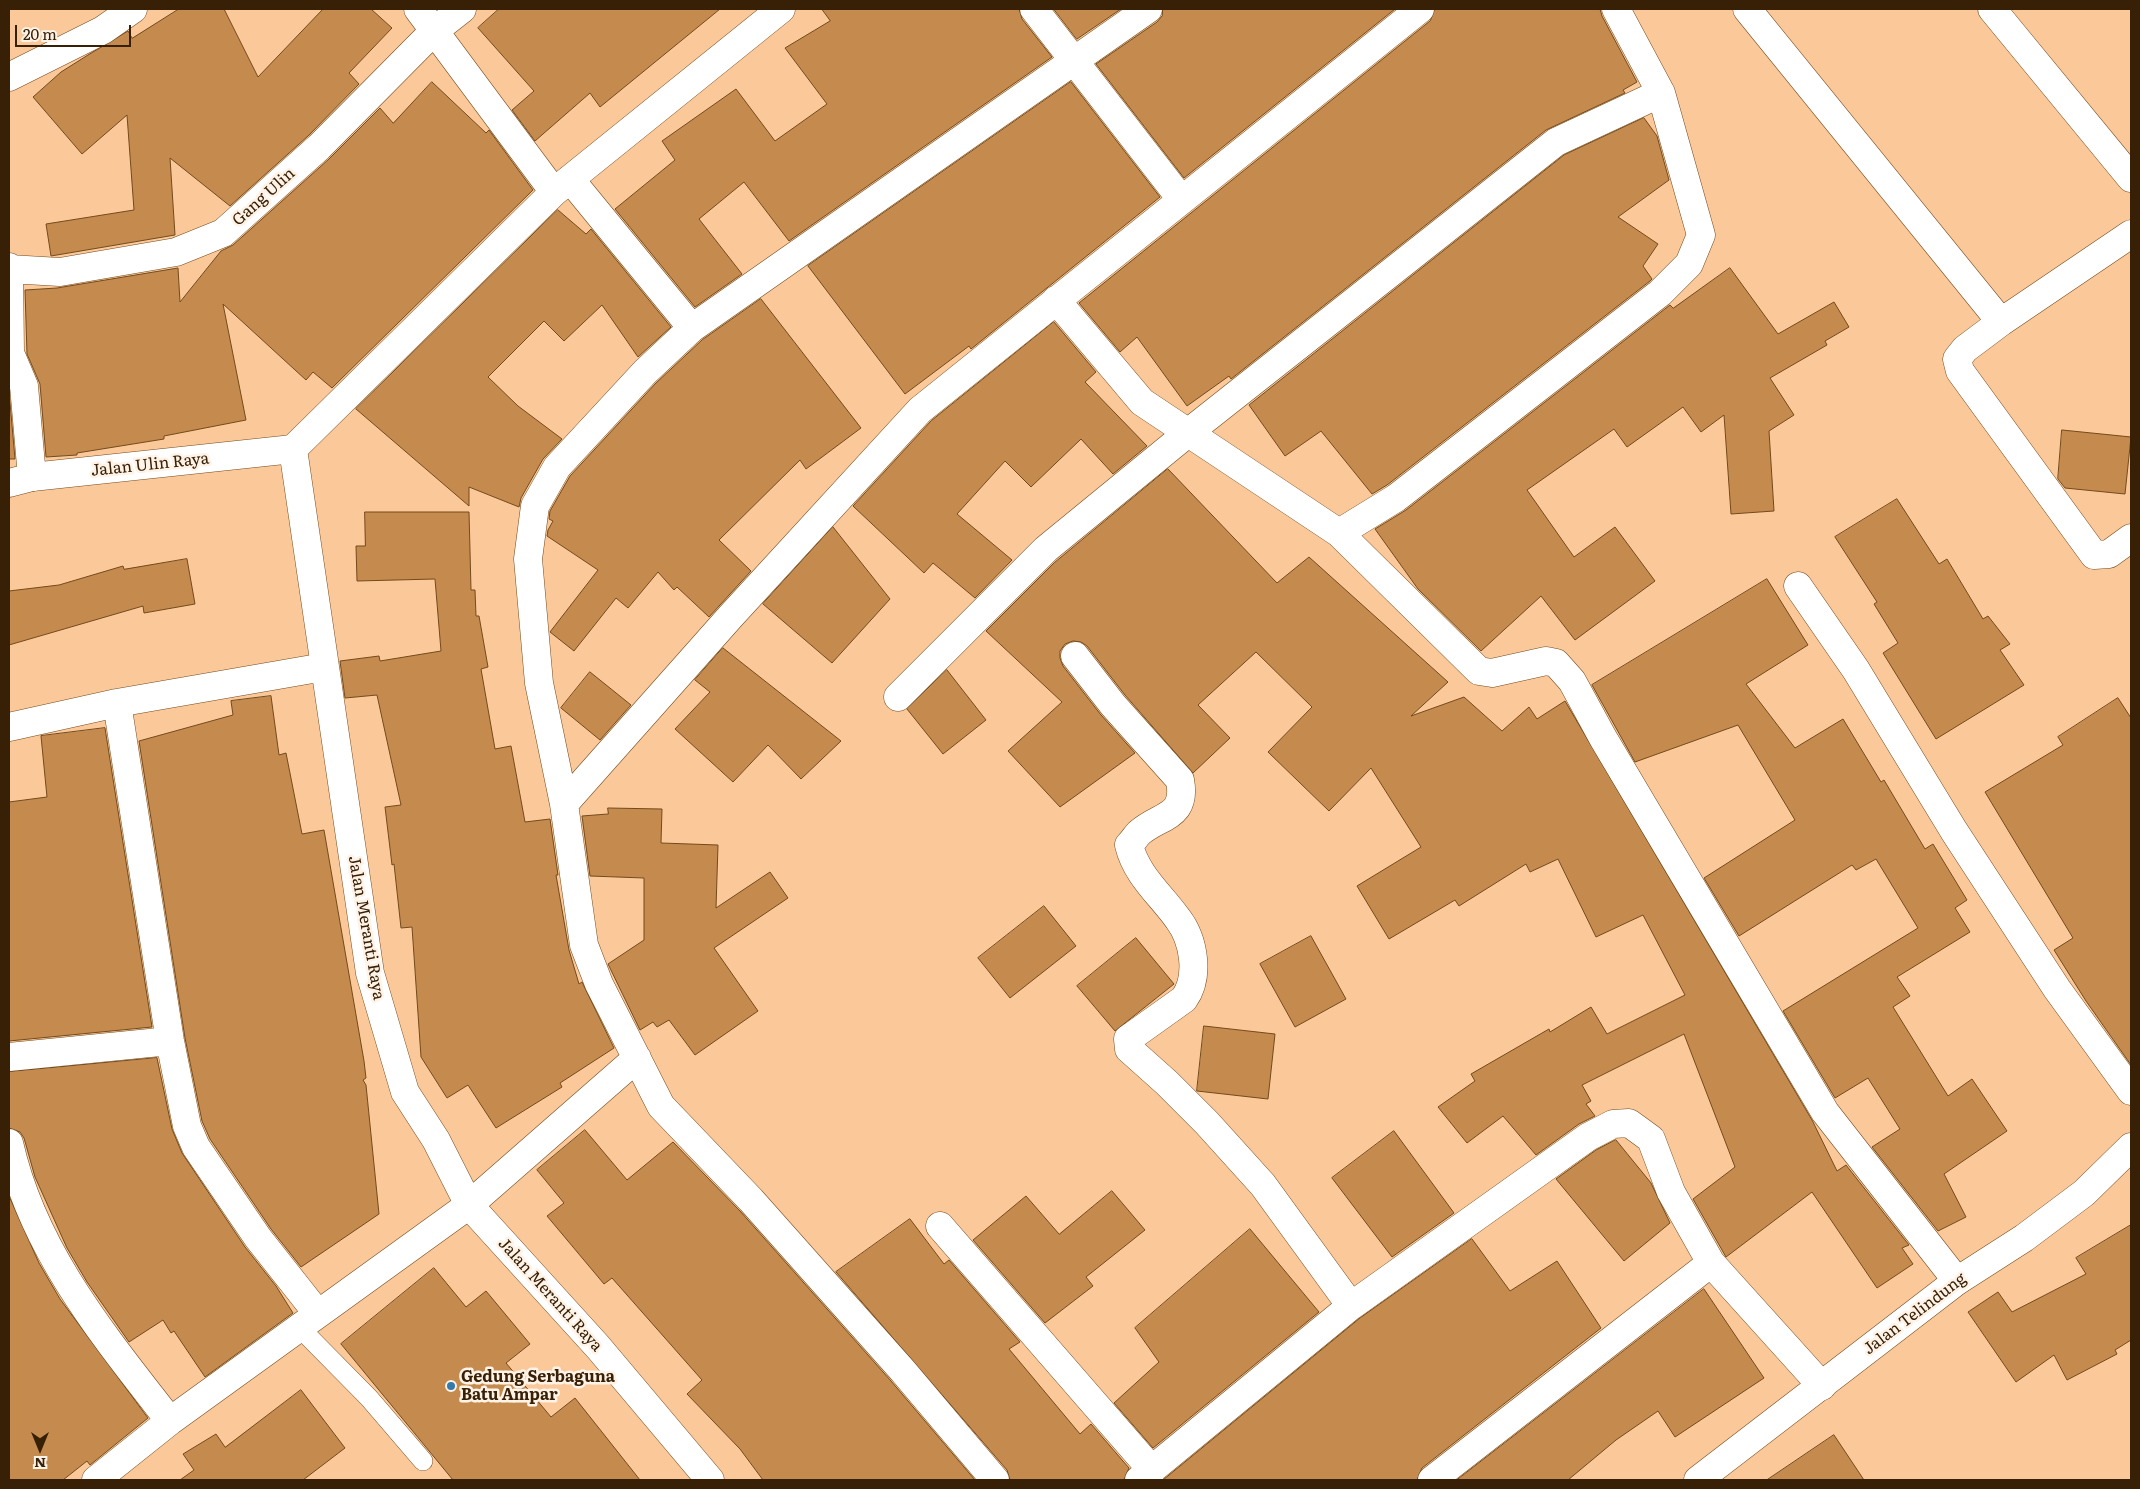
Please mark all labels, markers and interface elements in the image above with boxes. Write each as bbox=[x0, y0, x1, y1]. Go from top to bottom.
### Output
scale bar bbox=[18, 15, 134, 47]
text: 20 m bbox=[23, 22, 57, 45]
street label: Gang Ulin bbox=[229, 164, 299, 230]
street label: Jalan Ulin Raya bbox=[90, 449, 210, 481]
street label: Jalan Meranti Raya bbox=[344, 854, 388, 1002]
street label: Jalan Meranti Raya bbox=[494, 1234, 606, 1356]
street label: Jalan Telindung bbox=[1860, 1269, 1970, 1359]
place label: Gedung Serbaguna Batu Ampar bbox=[461, 1367, 615, 1405]
marker: Gedung Serbaguna Batu Ampar bbox=[445, 1380, 457, 1392]
north arrow bbox=[15, 1424, 65, 1474]
text: N bbox=[34, 1454, 46, 1474]

